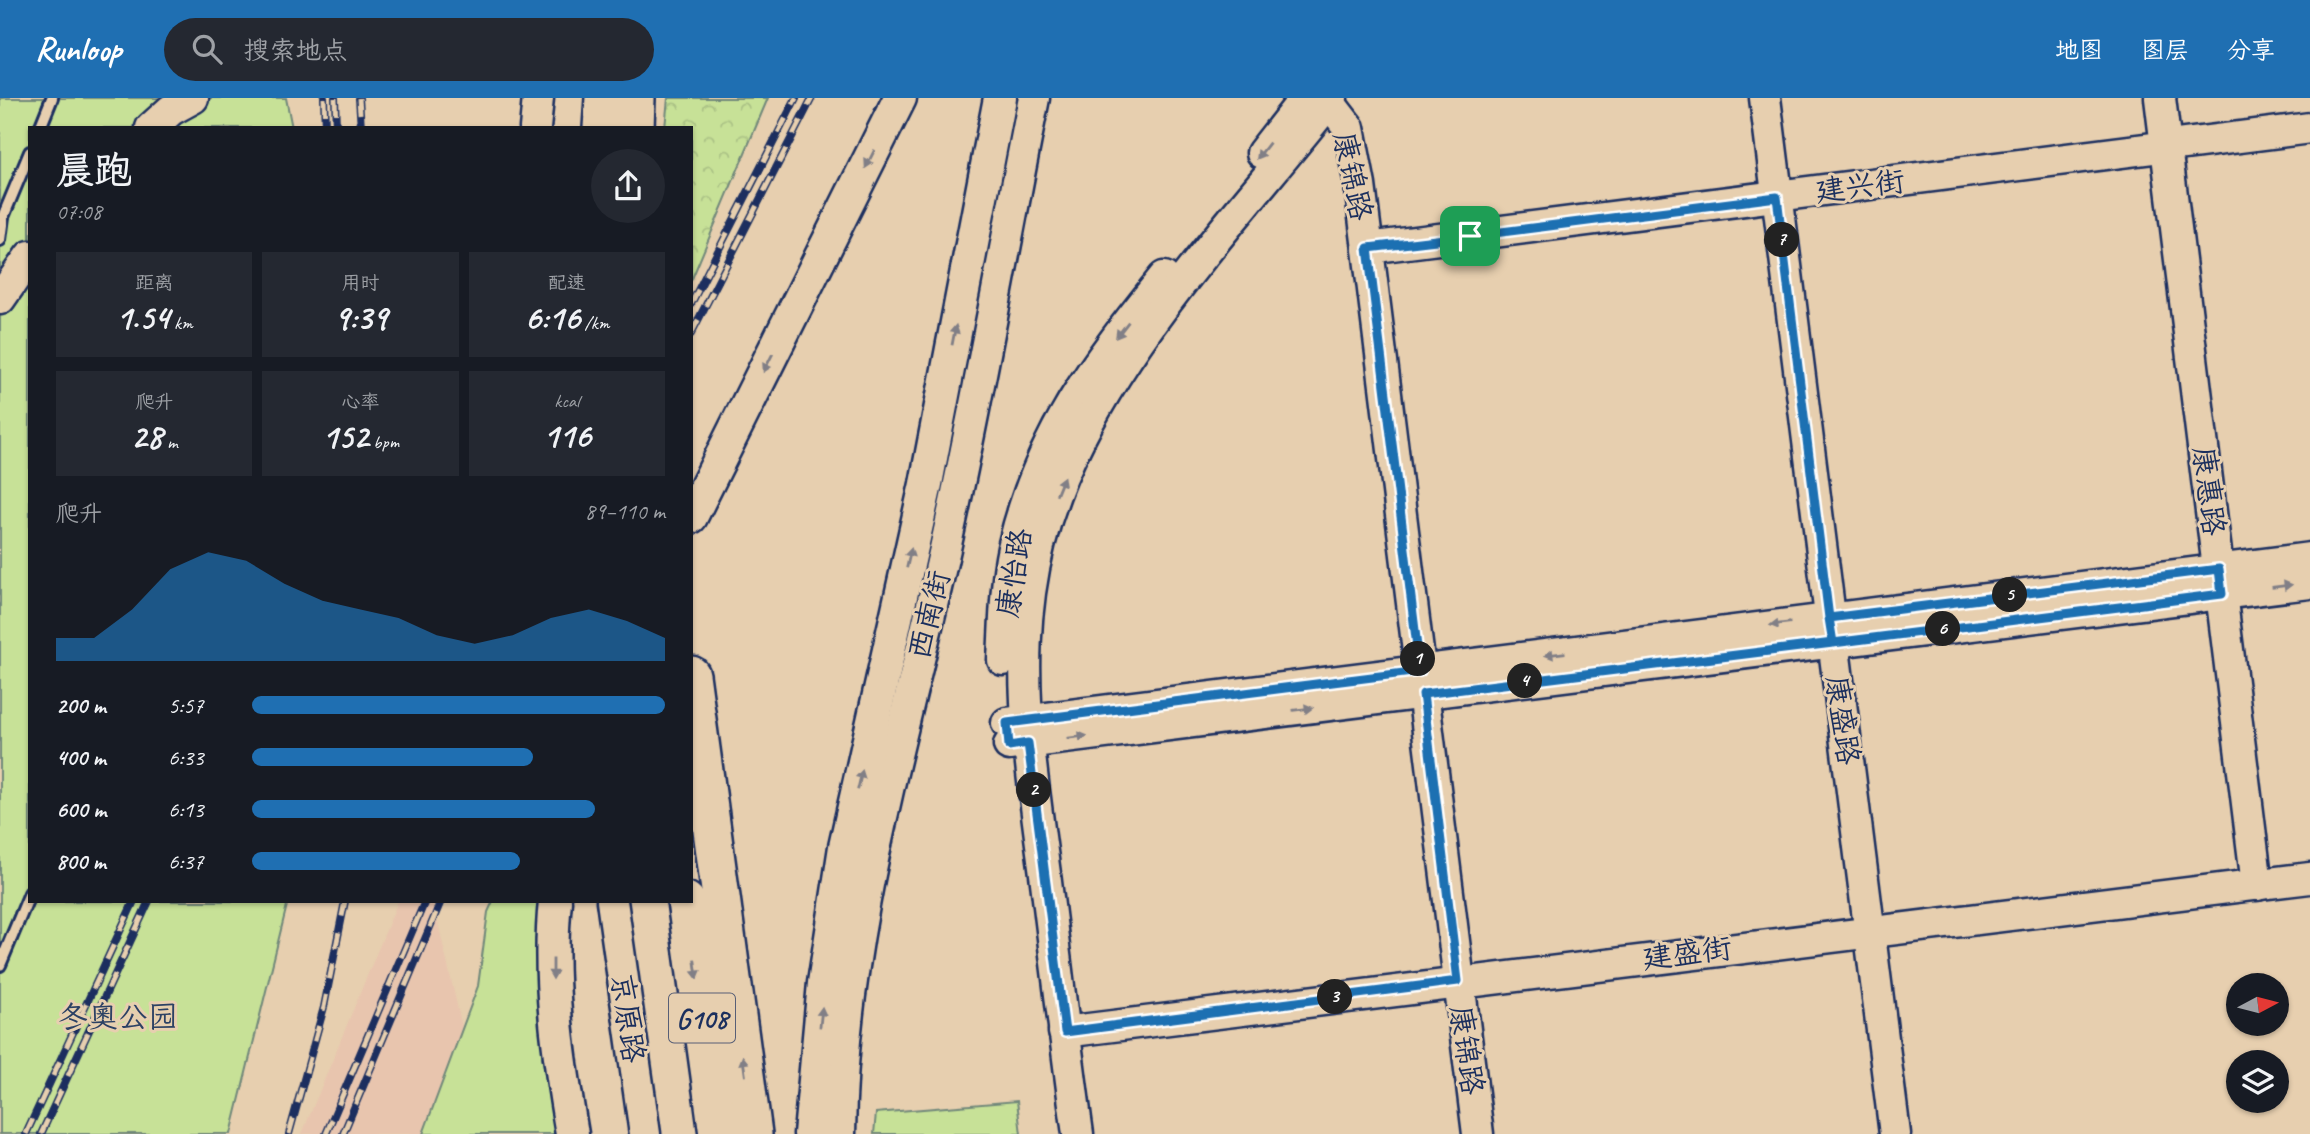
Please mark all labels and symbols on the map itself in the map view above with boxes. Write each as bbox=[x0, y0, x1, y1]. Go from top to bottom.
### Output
street label: 康锦路 bbox=[1325, 128, 1381, 224]
one-way arrow bbox=[1256, 143, 1271, 160]
one-way arrow bbox=[864, 149, 875, 169]
street label: 建兴街 bbox=[1813, 162, 1907, 210]
pin bbox=[1440, 206, 1500, 266]
pin: 7 bbox=[1764, 222, 1800, 258]
one-way arrow bbox=[1114, 320, 1129, 338]
one-way arrow bbox=[949, 324, 960, 346]
one-way arrow bbox=[763, 353, 774, 373]
street label: 康惠路 bbox=[2185, 444, 2233, 538]
one-way arrow bbox=[1054, 475, 1065, 496]
street label: 康怡路 bbox=[988, 526, 1040, 620]
one-way arrow bbox=[904, 547, 915, 569]
street label: 西南街 bbox=[900, 567, 958, 663]
pin: 5 bbox=[1993, 578, 2028, 612]
one-way arrow bbox=[2271, 581, 2293, 592]
pin: 6 bbox=[1926, 612, 1960, 646]
one-way arrow bbox=[1769, 619, 1791, 630]
pin: 1 bbox=[1400, 642, 1436, 676]
one-way arrow bbox=[1544, 648, 1566, 659]
pin: 4 bbox=[1508, 664, 1542, 698]
street label: 康盛路 bbox=[1818, 673, 1868, 767]
one-way arrow bbox=[1292, 703, 1314, 714]
one-way arrow bbox=[1066, 732, 1088, 743]
one-way arrow bbox=[854, 769, 865, 791]
pin: 2 bbox=[1016, 772, 1052, 808]
street label: 建盛街 bbox=[1640, 929, 1734, 977]
one-way arrow bbox=[690, 958, 701, 980]
one-way arrow bbox=[547, 959, 559, 981]
street label: 京原路 bbox=[603, 971, 653, 1065]
north arrow bbox=[2226, 973, 2289, 1036]
pin: 3 bbox=[1318, 979, 1352, 1014]
road number: G108 bbox=[669, 993, 735, 1042]
park label: 冬奥公园 bbox=[58, 998, 178, 1036]
street label: 康锦路 bbox=[1442, 1003, 1492, 1097]
one-way arrow bbox=[816, 1006, 827, 1028]
one-way arrow bbox=[738, 1055, 749, 1077]

